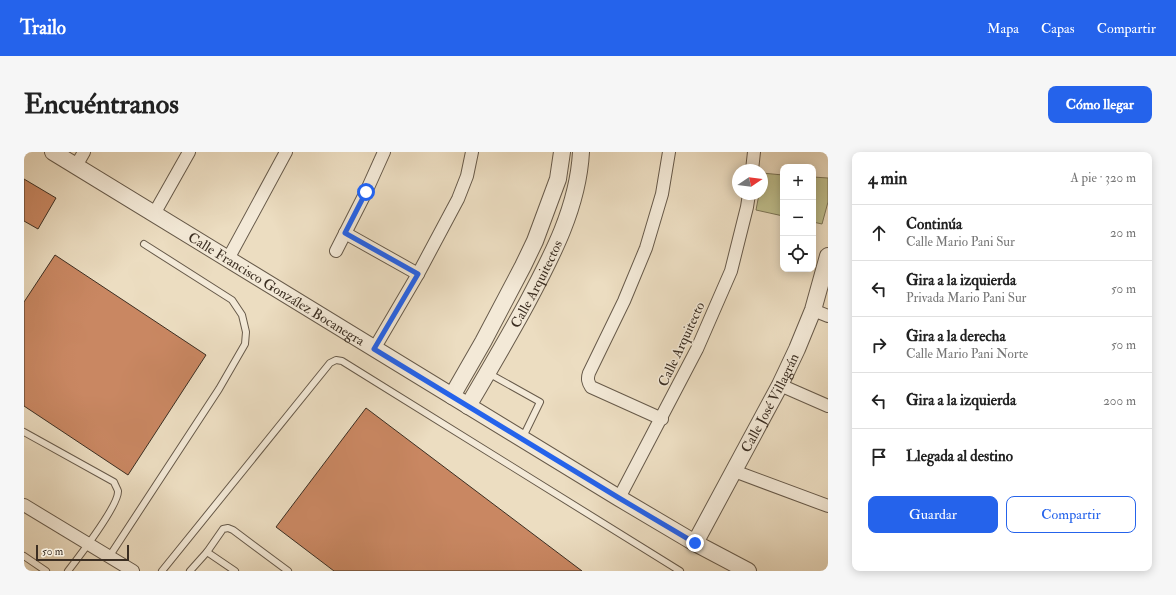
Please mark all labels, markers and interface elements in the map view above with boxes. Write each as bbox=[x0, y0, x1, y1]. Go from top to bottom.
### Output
text: Trailo bbox=[20, 16, 66, 40]
text: Mapa bbox=[987, 20, 1019, 37]
text: Capas bbox=[1041, 20, 1075, 37]
text: Compartir bbox=[1097, 20, 1156, 37]
button: Cómo llegar bbox=[1048, 86, 1152, 123]
text: Encuéntranos bbox=[24, 87, 179, 122]
north arrow bbox=[732, 164, 768, 200]
map controls bbox=[780, 164, 816, 272]
button: + bbox=[780, 164, 816, 200]
text: 4 min bbox=[868, 168, 907, 189]
text: A pie · 320 m bbox=[1071, 170, 1136, 186]
route start bbox=[357, 183, 375, 201]
button: − bbox=[780, 200, 816, 236]
text: Continúa bbox=[906, 215, 962, 234]
icon: ahead bbox=[868, 222, 890, 244]
text: 20 m bbox=[1110, 225, 1136, 241]
street label: Calle Francisco González Bocanegra bbox=[185, 229, 368, 350]
text: Calle Mario Pani Sur bbox=[906, 234, 1015, 250]
button: locate bbox=[780, 236, 816, 272]
street label: Calle Arquitectos bbox=[507, 237, 566, 331]
text: Gira a la izquierda bbox=[906, 271, 1016, 290]
icon: left bbox=[868, 278, 890, 300]
text: 50 m bbox=[1111, 281, 1136, 297]
text: Privada Mario Pani Sur bbox=[906, 290, 1026, 306]
street label: Calle Arquitecto bbox=[654, 299, 709, 389]
text: Gira a la derecha bbox=[906, 327, 1006, 346]
icon: right bbox=[868, 334, 890, 356]
text: 50 m bbox=[1111, 337, 1136, 353]
text: Calle Mario Pani Norte bbox=[906, 346, 1028, 362]
street label: Calle José Villagrán bbox=[737, 351, 803, 455]
icon: left bbox=[868, 390, 890, 412]
text: Gira a la izquierda bbox=[906, 391, 1016, 410]
text: 200 m bbox=[1103, 393, 1136, 409]
icon: arrive bbox=[868, 446, 890, 468]
text: Llegada al destino bbox=[906, 447, 1013, 466]
button: Guardar bbox=[868, 496, 998, 533]
button: Compartir bbox=[1006, 496, 1136, 533]
route end bbox=[686, 534, 704, 552]
scale bar bbox=[36, 543, 129, 562]
text: 50 m bbox=[42, 545, 63, 558]

